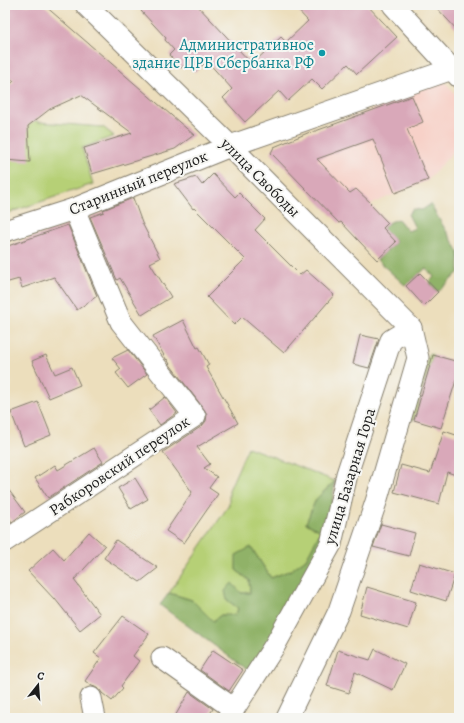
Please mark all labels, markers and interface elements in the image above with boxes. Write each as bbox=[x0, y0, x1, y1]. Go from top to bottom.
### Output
place label: Административное здание ЦРБ Сбербанка РФ bbox=[132, 34, 314, 74]
marker: Административное здание ЦРБ Сбербанка РФ bbox=[317, 48, 327, 58]
street label: улица Свободы bbox=[215, 132, 305, 222]
street label: Старинный переулок bbox=[66, 145, 211, 221]
street label: улица Базарная Гора bbox=[318, 405, 381, 548]
street label: Рабкоровский переулок bbox=[45, 410, 194, 521]
north arrow bbox=[18, 665, 58, 705]
text: С bbox=[35, 668, 46, 684]

